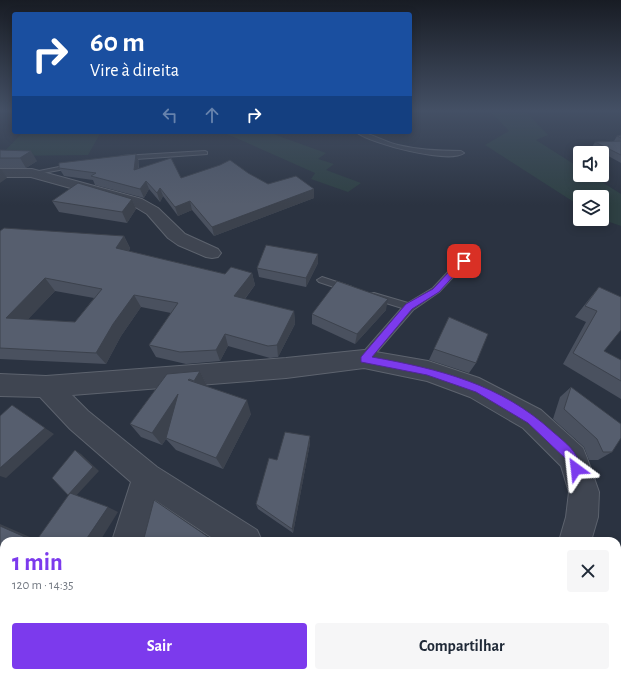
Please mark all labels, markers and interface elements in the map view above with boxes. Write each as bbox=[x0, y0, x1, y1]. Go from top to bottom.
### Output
icon: right bbox=[24, 28, 76, 80]
text: 60 m bbox=[90, 29, 145, 57]
text: Vire à direita bbox=[90, 62, 179, 80]
icon: left bbox=[159, 104, 181, 126]
icon: ahead bbox=[201, 104, 223, 126]
icon: right bbox=[243, 104, 265, 126]
map controls bbox=[573, 146, 609, 226]
button: sound bbox=[573, 146, 609, 182]
button: layers bbox=[573, 190, 609, 226]
pin bbox=[447, 244, 481, 278]
icon: arrive bbox=[453, 250, 475, 272]
position arrow bbox=[555, 448, 597, 490]
button: close bbox=[567, 550, 609, 592]
text: 1 min bbox=[12, 551, 63, 575]
text: 120 m · 14:35 bbox=[12, 579, 74, 592]
button: Sair bbox=[12, 623, 307, 669]
button: Compartilhar bbox=[315, 623, 609, 669]

